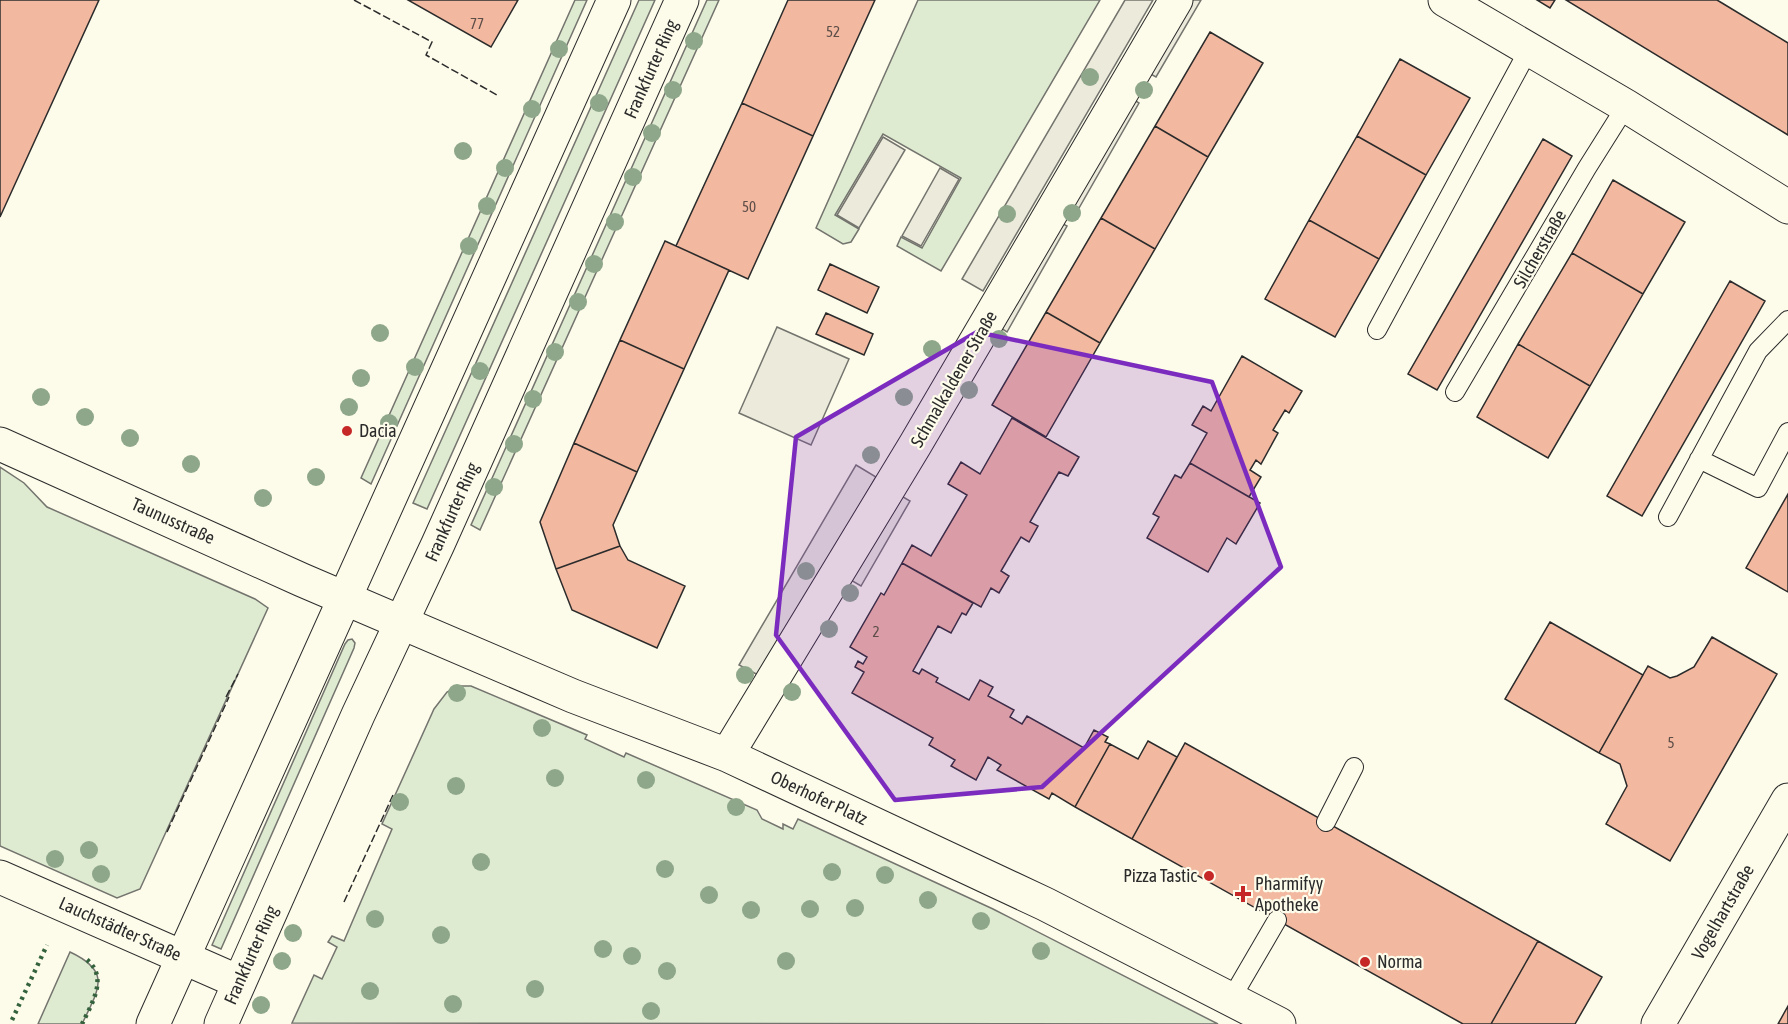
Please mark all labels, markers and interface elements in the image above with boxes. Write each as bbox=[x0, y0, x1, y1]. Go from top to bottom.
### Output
house number: 77 bbox=[470, 15, 484, 32]
street label: Frankfurter Ring bbox=[619, 16, 682, 122]
house number: 52 bbox=[826, 23, 840, 40]
house number: 50 bbox=[742, 198, 756, 215]
street label: Silcherstraße bbox=[1509, 206, 1570, 292]
street label: Schmalkaldener Straße bbox=[906, 307, 1001, 451]
place label: Dacia bbox=[359, 420, 397, 441]
marker: Dacia bbox=[340, 424, 354, 438]
street label: Frankfurter Ring bbox=[420, 459, 483, 565]
street label: Taunusstraße bbox=[128, 493, 218, 548]
house number: 2 bbox=[872, 623, 880, 640]
house number: 5 bbox=[1667, 734, 1675, 751]
street label: Oberhofer Platz bbox=[768, 766, 871, 829]
street label: Vogelhartstraße bbox=[1687, 861, 1758, 963]
place label: Pizza Tastic bbox=[1123, 865, 1197, 886]
marker: Pizza Tastic bbox=[1202, 869, 1216, 883]
place label: Pharmifyy Apotheke bbox=[1255, 873, 1323, 915]
marker: Pharmifyy Apotheke bbox=[1236, 887, 1250, 901]
street label: Lauchstädter Straße bbox=[56, 892, 185, 965]
street label: Frankfurter Ring bbox=[219, 902, 282, 1008]
place label: Norma bbox=[1377, 951, 1423, 972]
marker: Norma bbox=[1358, 955, 1372, 969]

